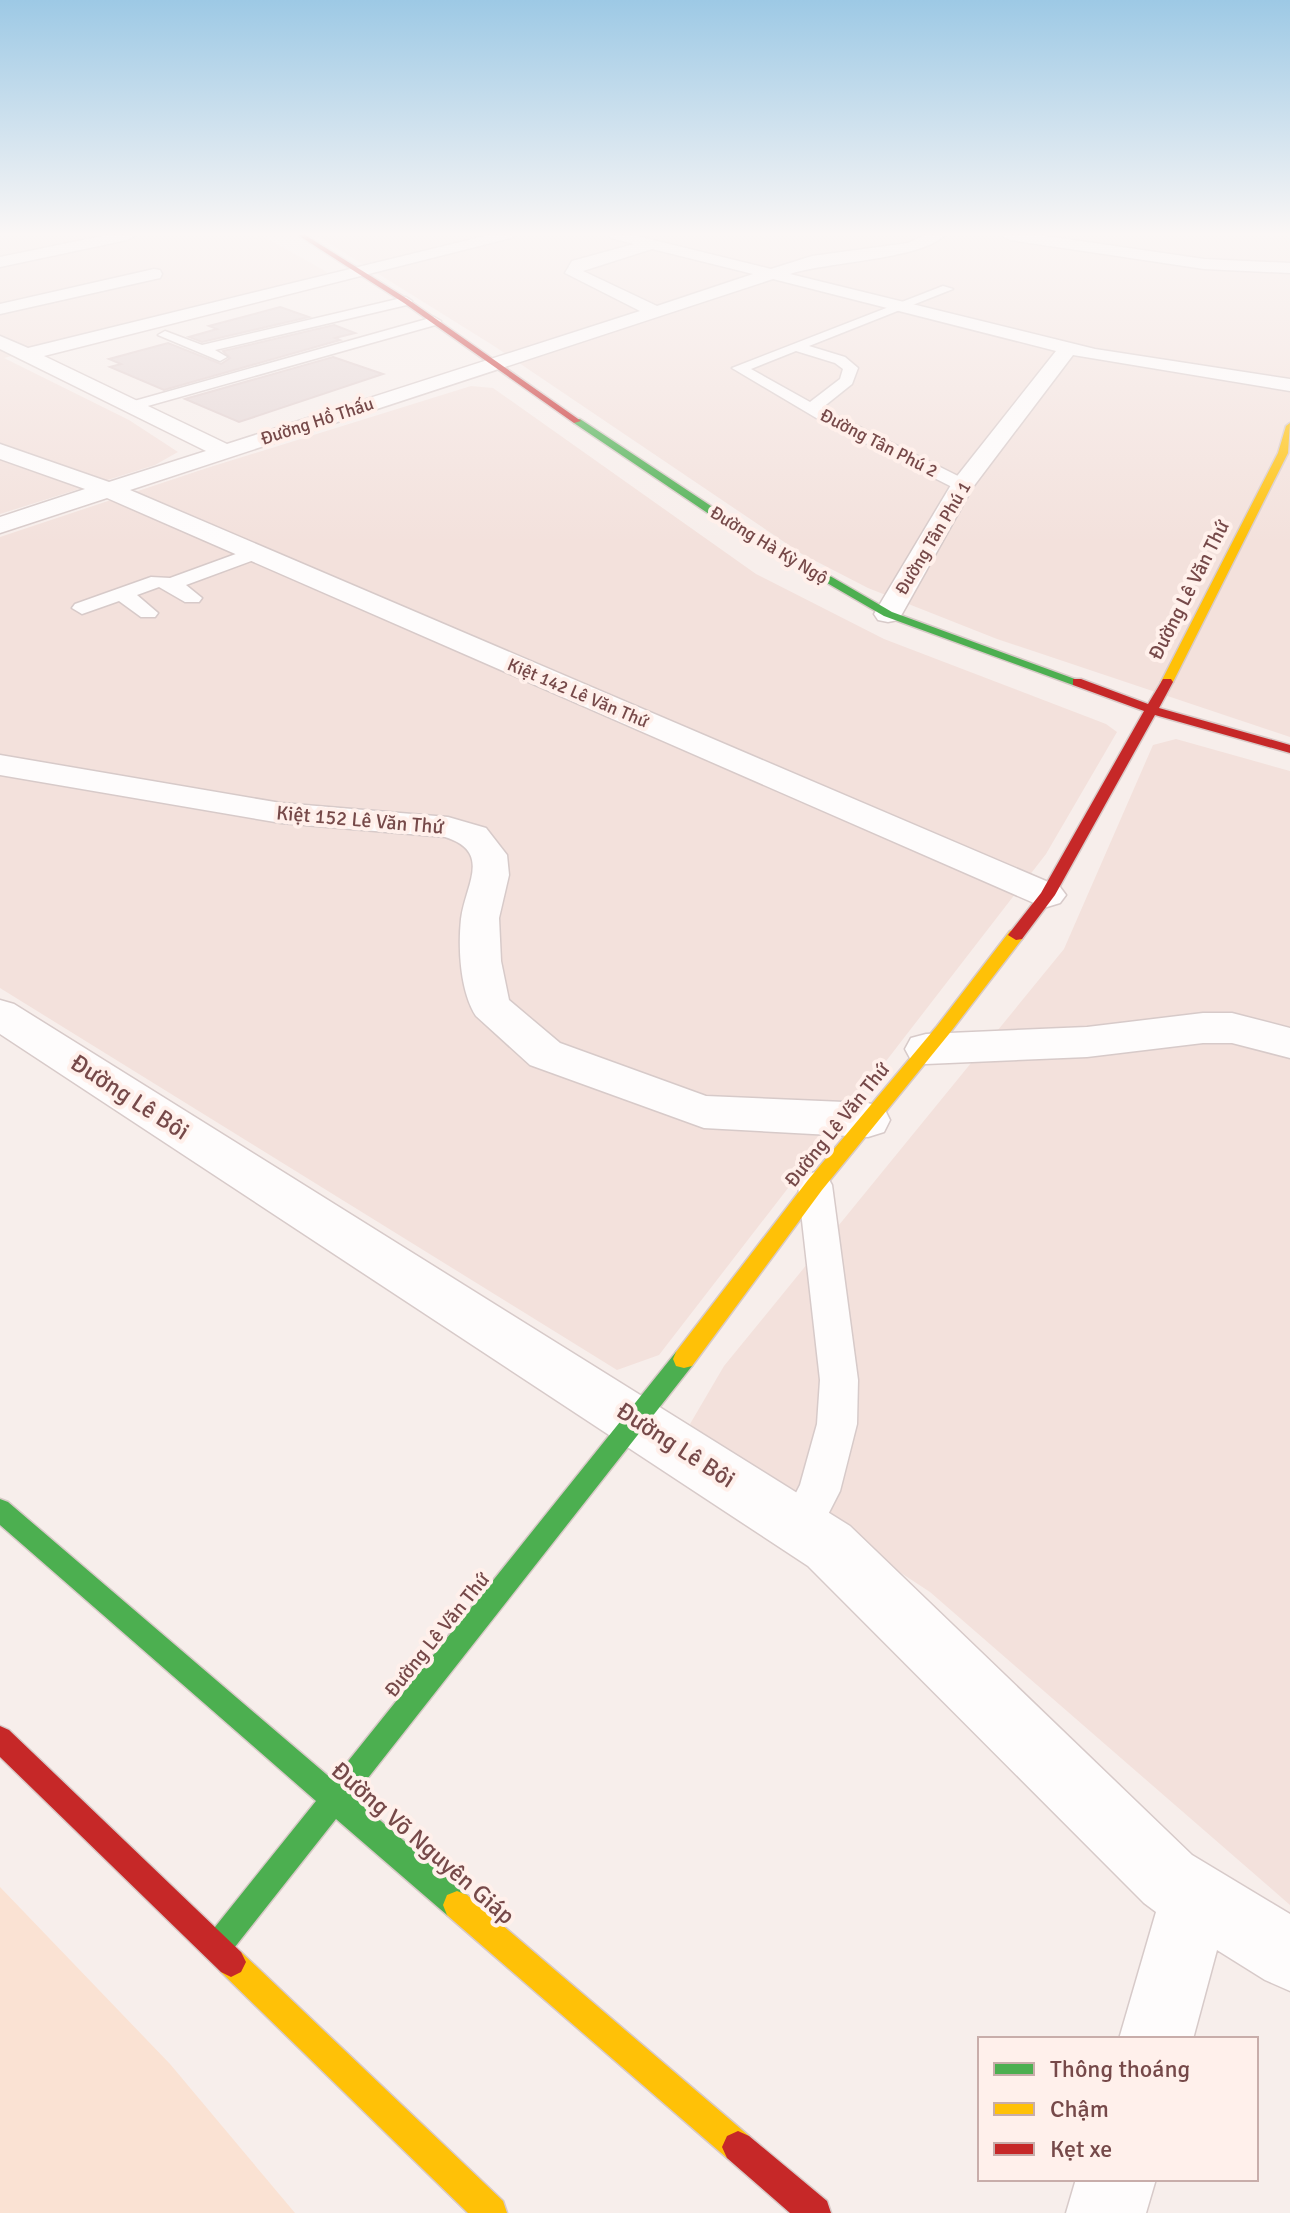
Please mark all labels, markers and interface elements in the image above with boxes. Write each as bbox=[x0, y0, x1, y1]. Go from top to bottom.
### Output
street label: Đường Hồ Thấu bbox=[258, 392, 376, 450]
street label: Đường Tân Phú 2 bbox=[817, 404, 941, 482]
street label: Đường Tân Phú 1 bbox=[890, 477, 976, 599]
street label: Đường Hà Kỳ Ngộ bbox=[706, 501, 832, 589]
street label: Đường Lê Văn Thứ bbox=[1143, 515, 1235, 664]
street label: Kiệt 142 Lê Văn Thứ bbox=[504, 653, 653, 733]
street label: Kiệt 152 Lê Văn Thứ bbox=[275, 800, 446, 840]
street label: Đường Lê Bôi bbox=[65, 1048, 195, 1146]
street label: Đường Lê Văn Thứ bbox=[779, 1057, 895, 1192]
street label: Đường Lê Bôi bbox=[611, 1396, 741, 1494]
street label: Đường Lê Văn Thứ bbox=[379, 1567, 495, 1702]
street label: Đường Võ Nguyên Giáp bbox=[325, 1755, 521, 1931]
legend bbox=[978, 2037, 1258, 2181]
text: Thông thoáng bbox=[1050, 2054, 1190, 2084]
text: Chậm bbox=[1050, 2094, 1109, 2124]
text: Kẹt xe bbox=[1050, 2134, 1112, 2164]

